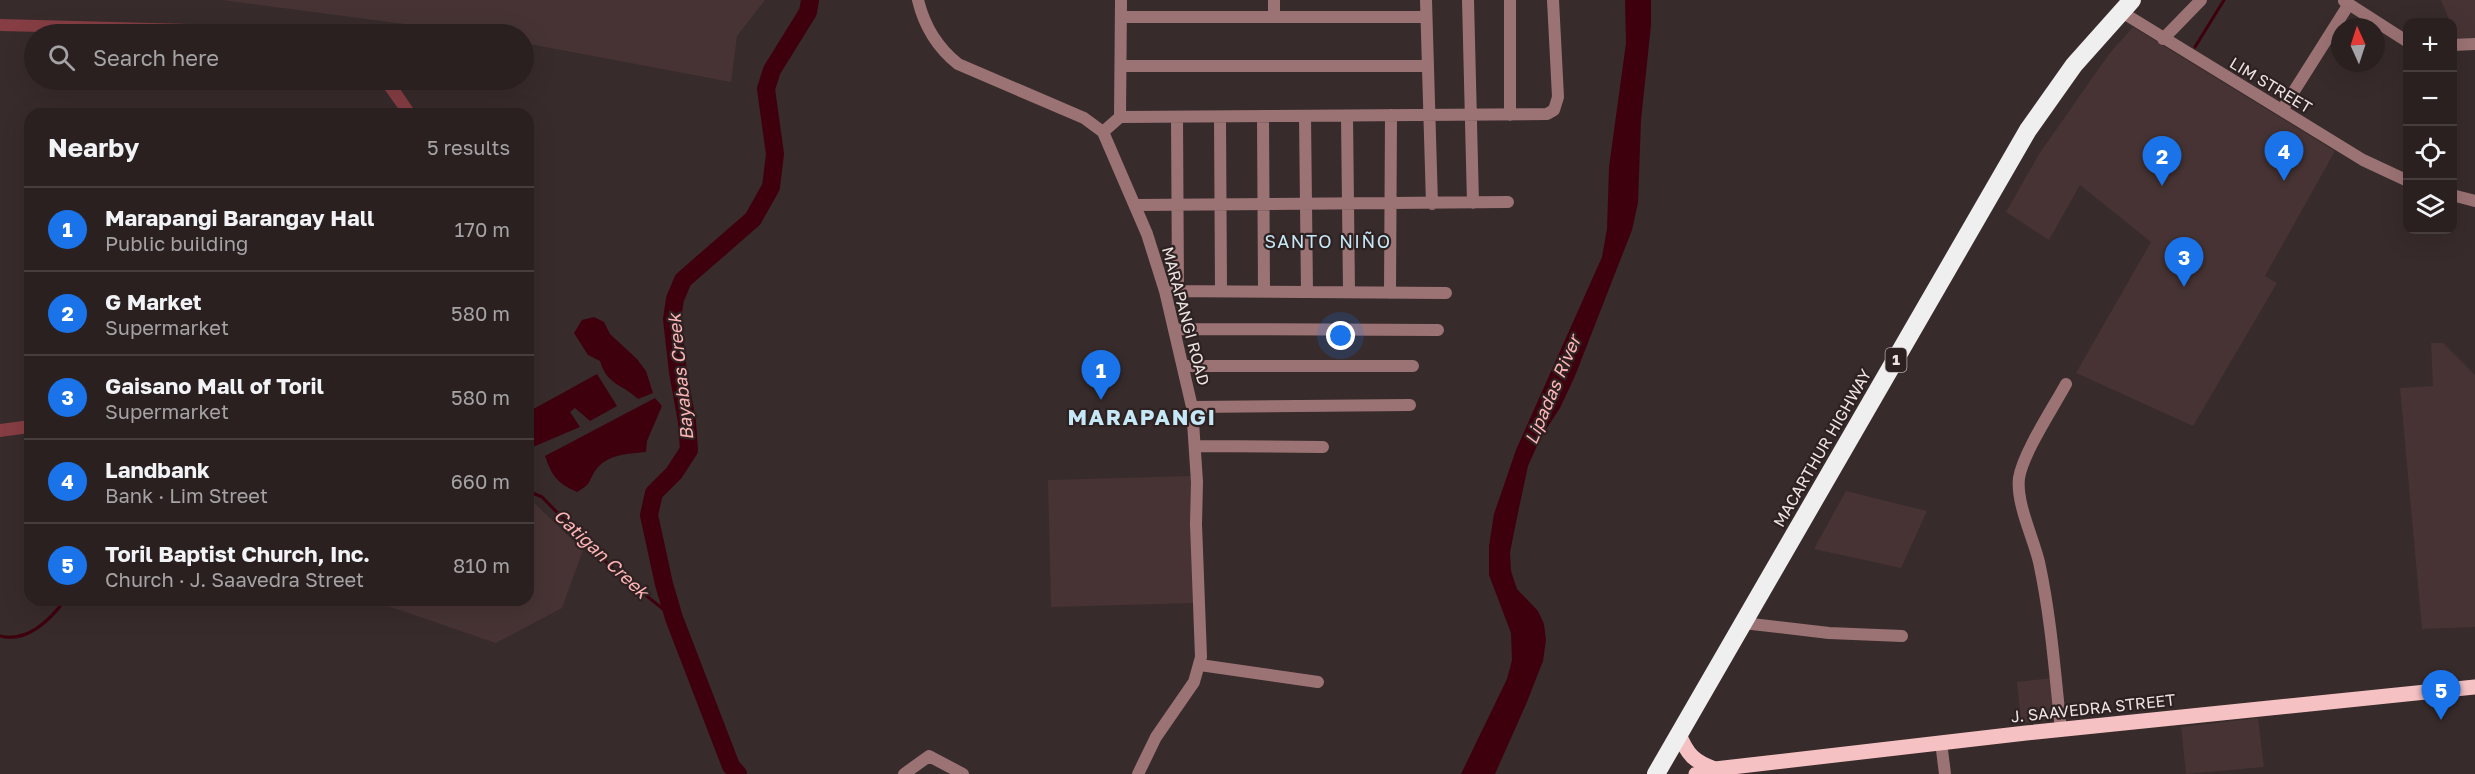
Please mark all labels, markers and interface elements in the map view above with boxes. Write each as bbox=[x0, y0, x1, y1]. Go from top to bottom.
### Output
north arrow bbox=[2331, 18, 2385, 72]
map controls bbox=[2403, 18, 2457, 234]
button: + bbox=[2403, 18, 2457, 72]
search box bbox=[24, 24, 534, 90]
icon: search bbox=[45, 41, 78, 74]
text: Search here bbox=[93, 44, 219, 71]
street label: LIM STREET bbox=[2226, 53, 2316, 117]
button: − bbox=[2403, 72, 2457, 126]
button: locate bbox=[2403, 126, 2457, 180]
text: Nearby bbox=[48, 132, 139, 163]
pin: 4 bbox=[2264, 132, 2304, 181]
text: 5 results bbox=[427, 135, 510, 159]
pin: 2 bbox=[2142, 136, 2182, 186]
button: layers bbox=[2403, 180, 2457, 234]
text: Marapangi Barangay Hall bbox=[105, 204, 374, 231]
text: 1 bbox=[62, 217, 73, 241]
text: 170 m bbox=[455, 217, 510, 241]
district label: SANTO NIÑO bbox=[1264, 230, 1392, 252]
text: Public building bbox=[105, 231, 248, 255]
pin: 3 bbox=[2164, 238, 2204, 287]
street label: MARAPANGI ROAD bbox=[1158, 244, 1214, 388]
text: G Market bbox=[105, 288, 202, 315]
text: 2 bbox=[61, 301, 74, 325]
text: 580 m bbox=[451, 301, 510, 325]
water label: Bayabas Creek bbox=[662, 311, 698, 441]
text: Supermarket bbox=[105, 315, 229, 339]
your location bbox=[1326, 321, 1355, 350]
water label: Lipadas River bbox=[1519, 329, 1586, 447]
road number: 1 bbox=[1886, 348, 1906, 372]
pin: 1 bbox=[1082, 350, 1120, 400]
street label: MACARTHUR HIGHWAY bbox=[1769, 365, 1876, 531]
text: Gaisano Mall of Toril bbox=[105, 372, 324, 399]
text: 3 bbox=[61, 385, 74, 409]
text: 580 m bbox=[451, 385, 510, 409]
text: Supermarket bbox=[105, 399, 229, 423]
district label: MARAPANGI bbox=[1067, 403, 1217, 430]
text: Landbank bbox=[105, 456, 210, 483]
text: 4 bbox=[61, 469, 74, 493]
text: 660 m bbox=[451, 469, 510, 493]
text: Bank · Lim Street bbox=[105, 483, 268, 507]
water label: Catigan Creek bbox=[550, 504, 655, 604]
text: Toril Baptist Church, Inc. bbox=[105, 540, 370, 567]
text: 5 bbox=[61, 553, 74, 577]
text: 810 m bbox=[453, 553, 510, 577]
text: Church · J. Saavedra Street bbox=[105, 567, 364, 591]
pin: 5 bbox=[2422, 670, 2460, 720]
street label: J. SAAVEDRA STREET bbox=[2010, 689, 2176, 727]

